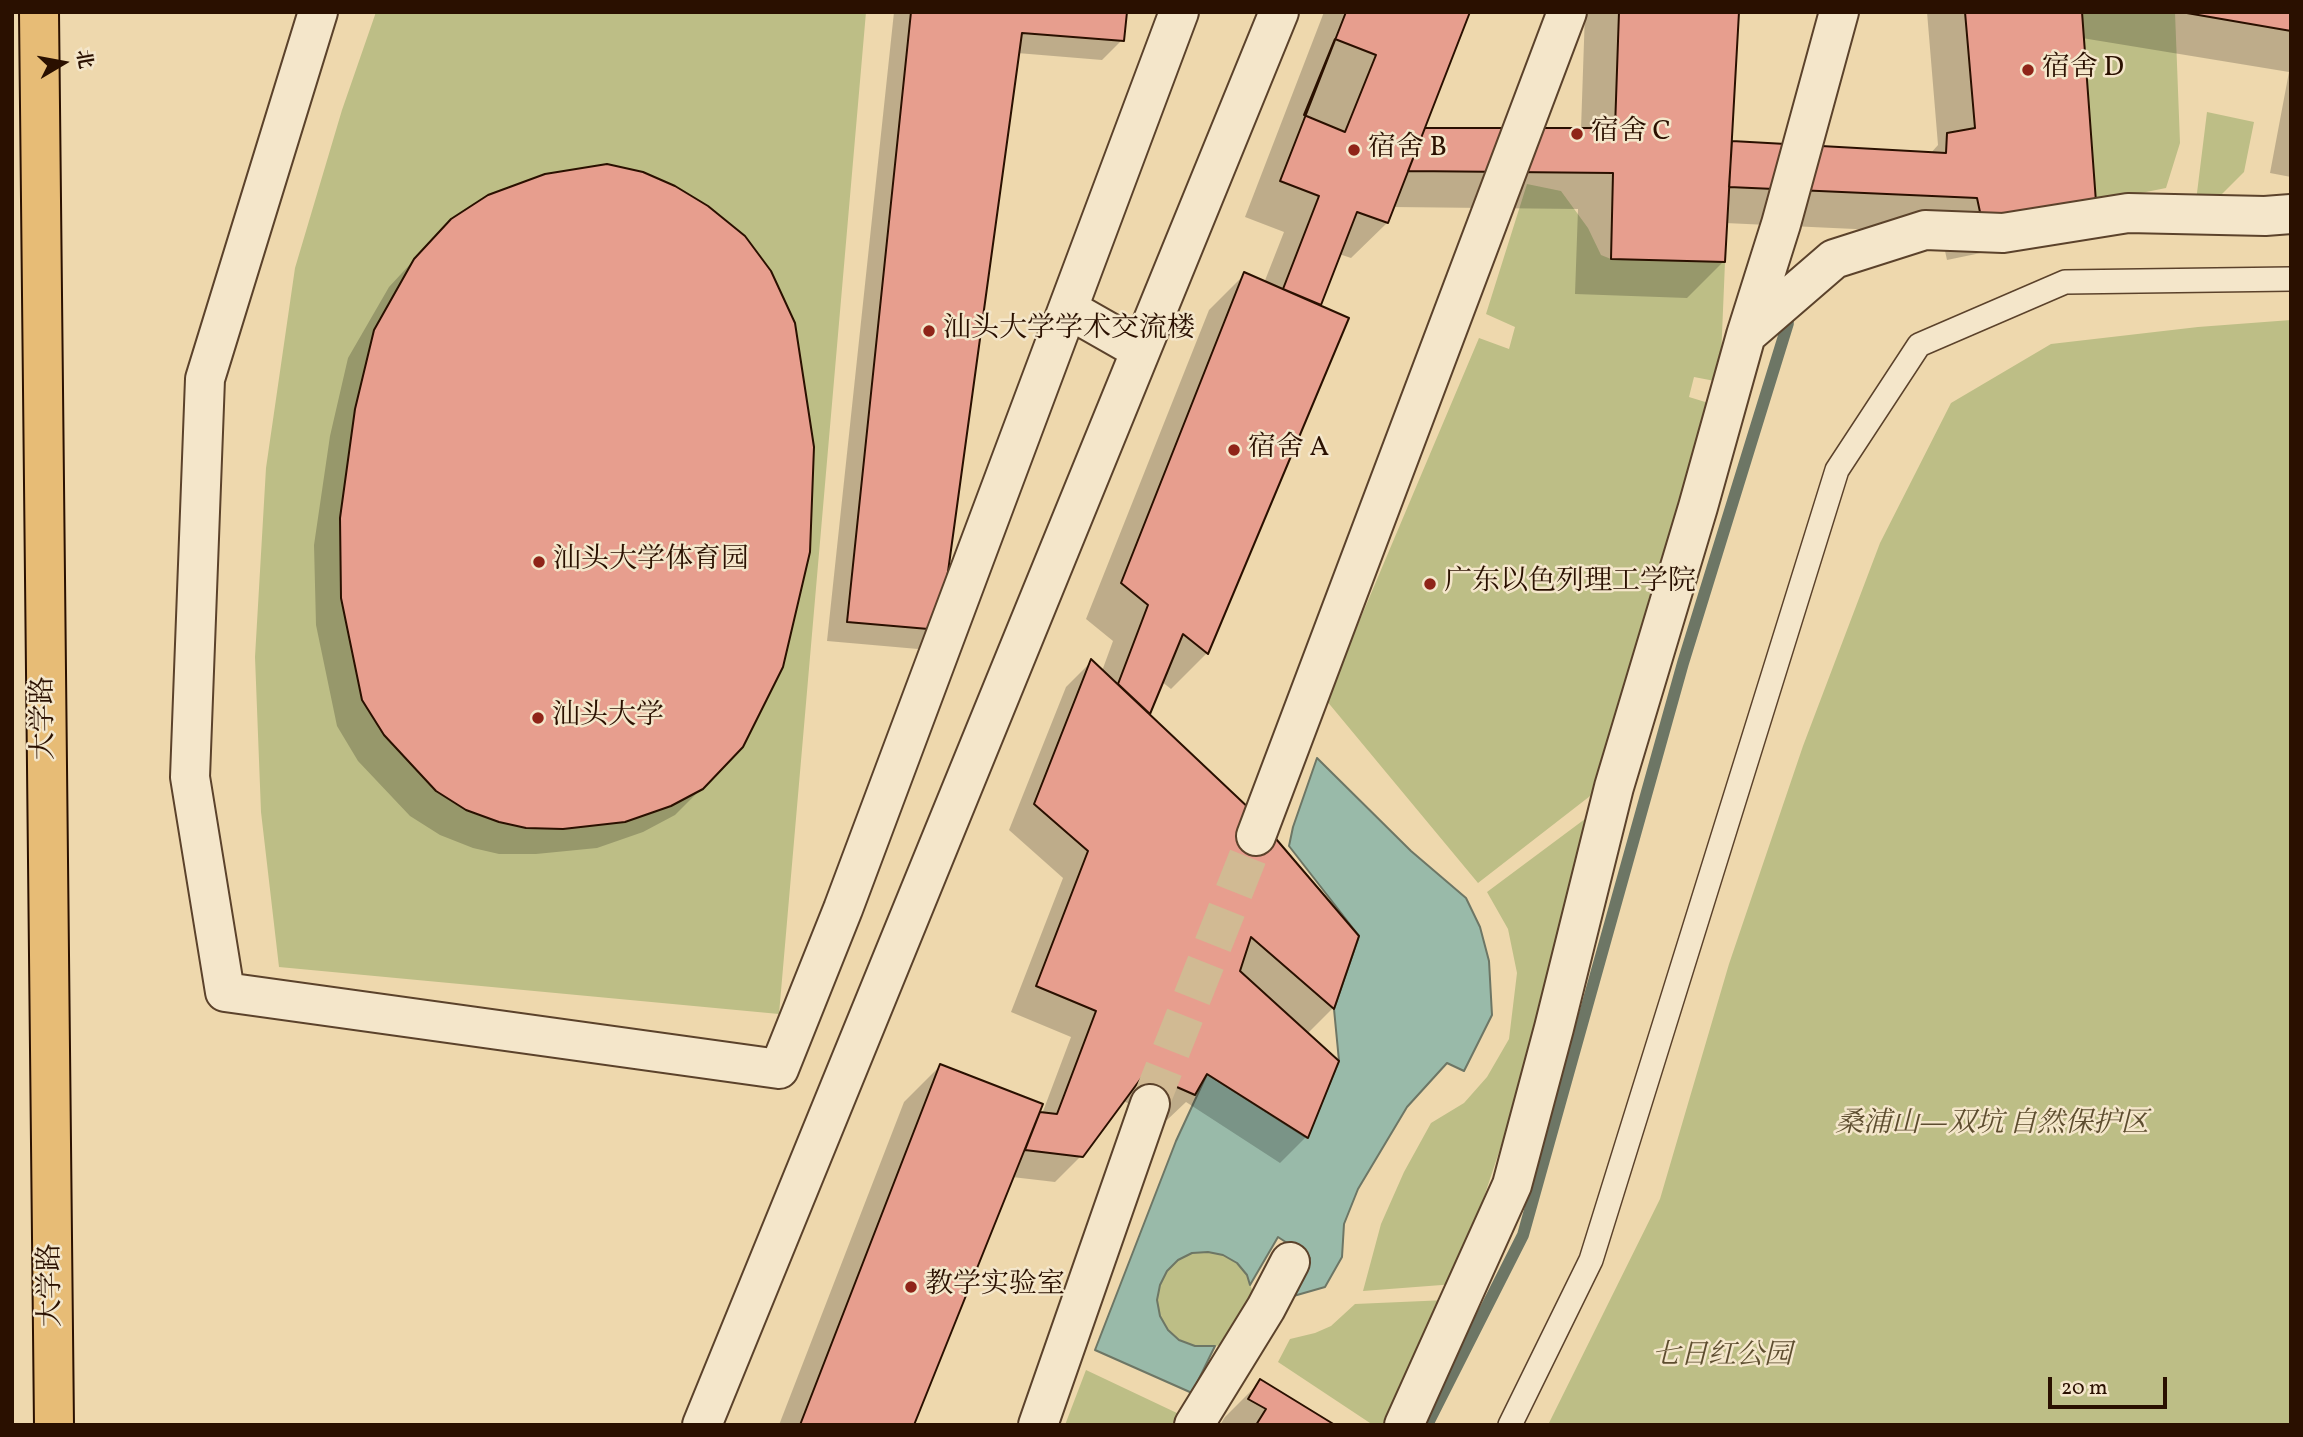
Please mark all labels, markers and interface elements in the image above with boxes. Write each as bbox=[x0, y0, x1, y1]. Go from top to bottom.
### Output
north arrow bbox=[28, 28, 98, 98]
text: 北 bbox=[69, 48, 98, 71]
place label: 宿舍 D bbox=[2042, 53, 2124, 87]
marker: 宿舍 D bbox=[2020, 62, 2036, 78]
place label: 宿舍 C bbox=[1591, 117, 1671, 151]
marker: 宿舍 C bbox=[1569, 126, 1585, 142]
place label: 宿舍 B bbox=[1368, 133, 1447, 167]
marker: 宿舍 B bbox=[1346, 142, 1362, 158]
place label: 汕头大学学术交流楼 bbox=[943, 314, 1195, 348]
marker: 汕头大学学术交流楼 bbox=[921, 323, 937, 339]
place label: 宿舍 A bbox=[1248, 433, 1329, 467]
marker: 宿舍 A bbox=[1226, 442, 1242, 458]
place label: 汕头大学体育园 bbox=[553, 545, 749, 579]
marker: 汕头大学体育园 bbox=[531, 554, 547, 570]
place label: 广东以色列理工学院 bbox=[1444, 567, 1696, 601]
marker: 广东以色列理工学院 bbox=[1422, 576, 1438, 592]
street label: 大学路 bbox=[28, 676, 64, 760]
place label: 汕头大学 bbox=[552, 701, 664, 735]
marker: 汕头大学 bbox=[530, 710, 546, 726]
park label: 桑浦山—双坑 自然保护区 bbox=[1835, 1109, 2149, 1143]
street label: 大学路 bbox=[35, 1243, 71, 1327]
place label: 教学实验室 bbox=[925, 1270, 1065, 1304]
marker: 教学实验室 bbox=[903, 1279, 919, 1295]
park label: 七日红公园 bbox=[1652, 1341, 1792, 1375]
scale bar bbox=[2051, 1364, 2170, 1408]
text: 20 m bbox=[2061, 1374, 2107, 1403]

